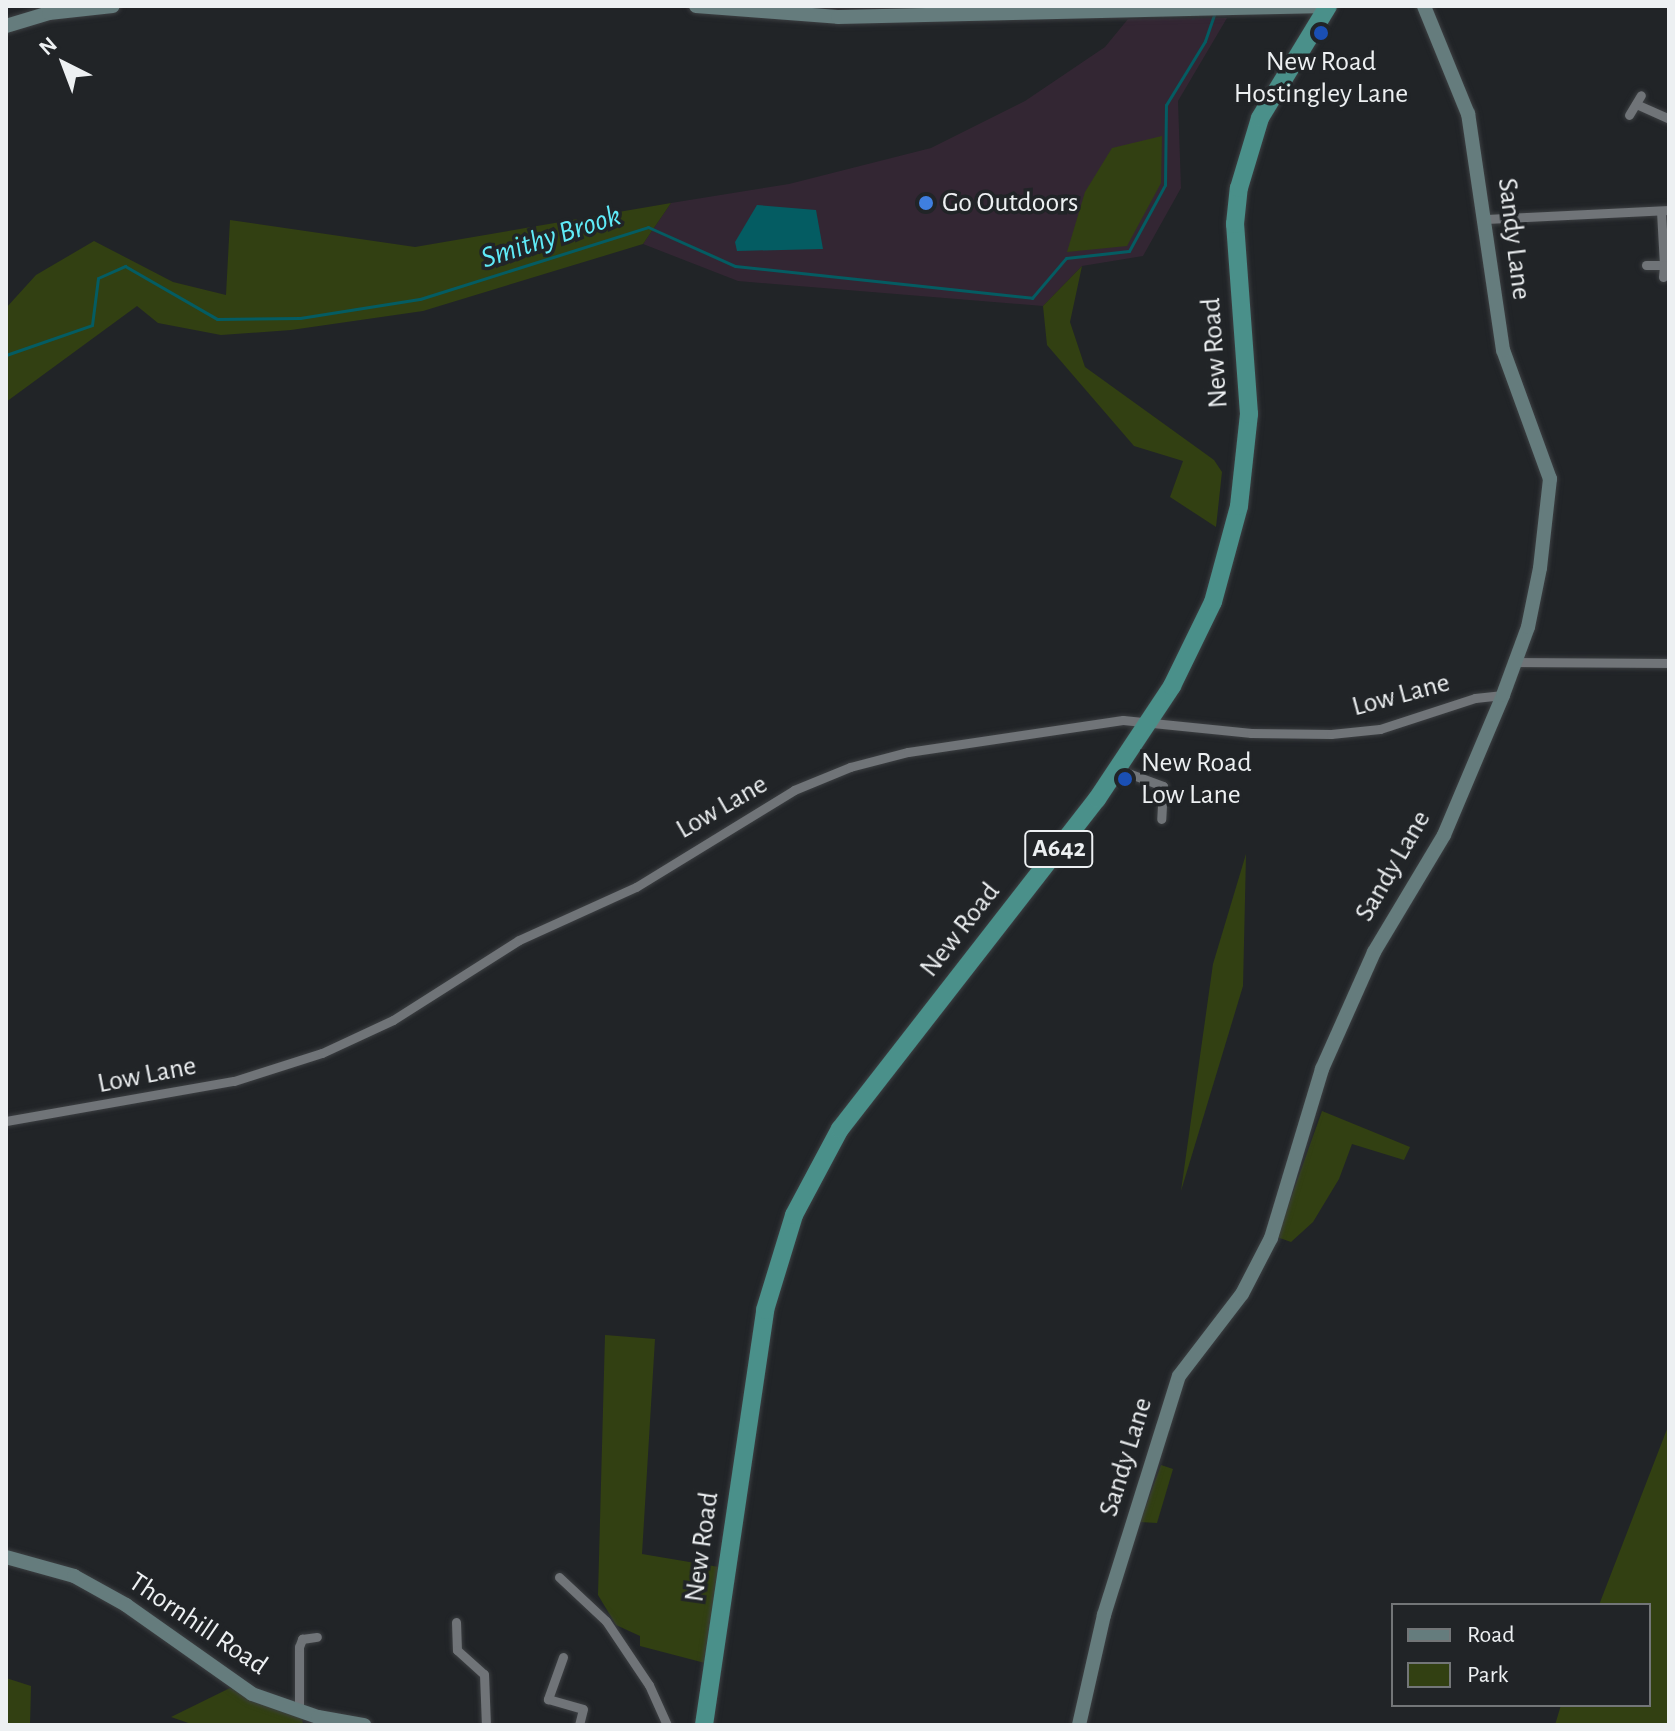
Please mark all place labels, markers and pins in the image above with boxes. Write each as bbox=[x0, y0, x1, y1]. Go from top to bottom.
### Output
marker: New Road Hostingley Lane bbox=[1312, 24, 1330, 42]
place label: New Road Hostingley Lane bbox=[1234, 45, 1408, 111]
place label: Go Outdoors bbox=[942, 186, 1078, 220]
marker: Go Outdoors bbox=[917, 194, 935, 212]
place label: New Road Low Lane bbox=[1141, 746, 1252, 812]
marker: New Road Low Lane bbox=[1116, 770, 1134, 788]

